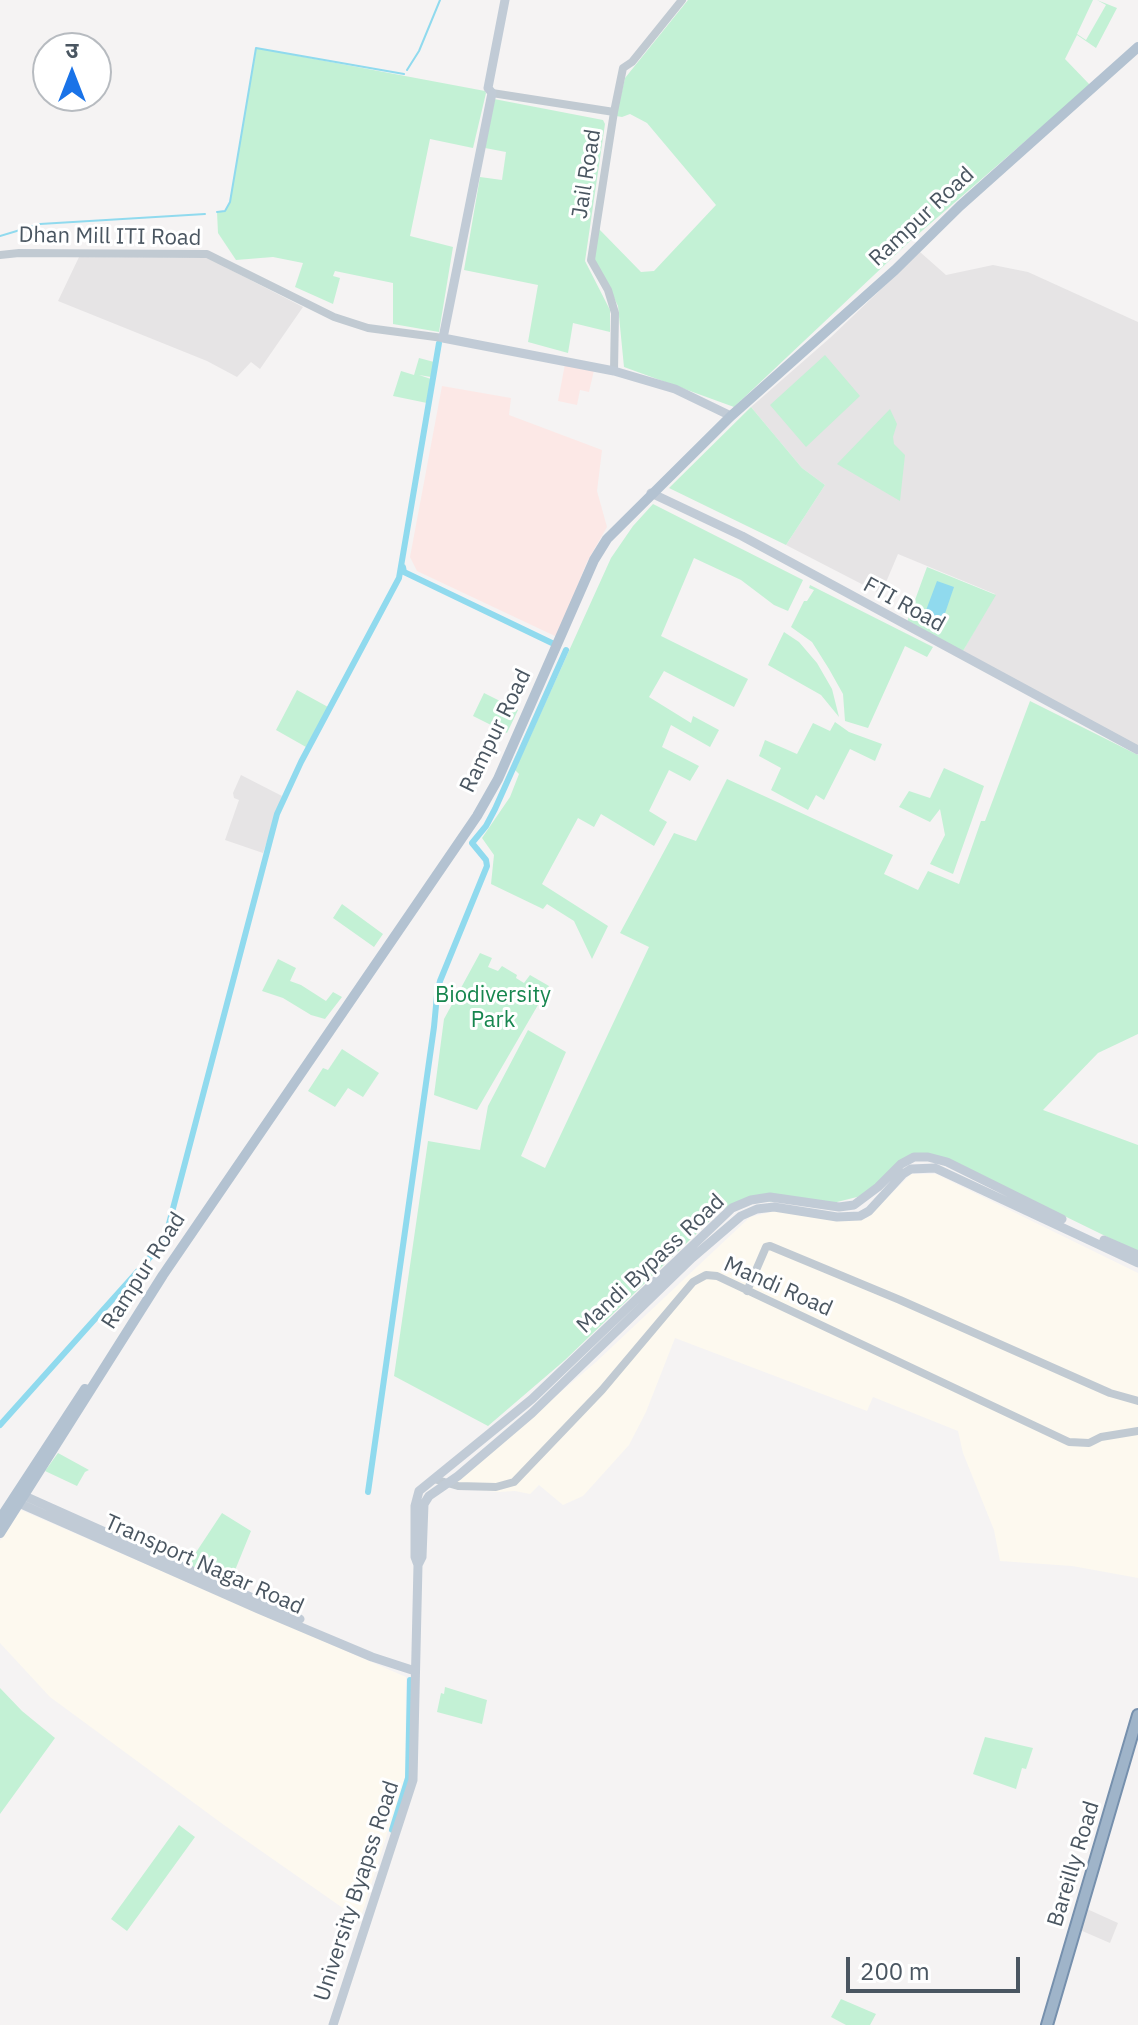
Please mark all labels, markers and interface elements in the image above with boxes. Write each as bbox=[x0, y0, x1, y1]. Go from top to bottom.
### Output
north arrow bbox=[32, 32, 112, 112]
text: उ bbox=[66, 35, 78, 64]
street label: Jail Road bbox=[567, 127, 607, 221]
street label: Rampur Road bbox=[864, 162, 980, 272]
street label: Dhan Mill ITI Road bbox=[18, 222, 202, 252]
street label: FTI Road bbox=[859, 572, 949, 638]
street label: Rampur Road bbox=[455, 665, 537, 797]
park label: Biodiversity Park bbox=[435, 983, 551, 1034]
street label: Mandi Bypass Road bbox=[572, 1189, 730, 1339]
street label: Rampur Road bbox=[96, 1208, 192, 1334]
street label: Mandi Road bbox=[720, 1251, 836, 1323]
street label: Transport Nagar Road bbox=[100, 1509, 308, 1621]
street label: University Byapss Road bbox=[309, 1777, 405, 2005]
street label: Bareilly Road bbox=[1042, 1798, 1106, 1930]
scale bar bbox=[850, 1941, 1024, 1991]
text: 200 m bbox=[860, 1955, 930, 1987]

